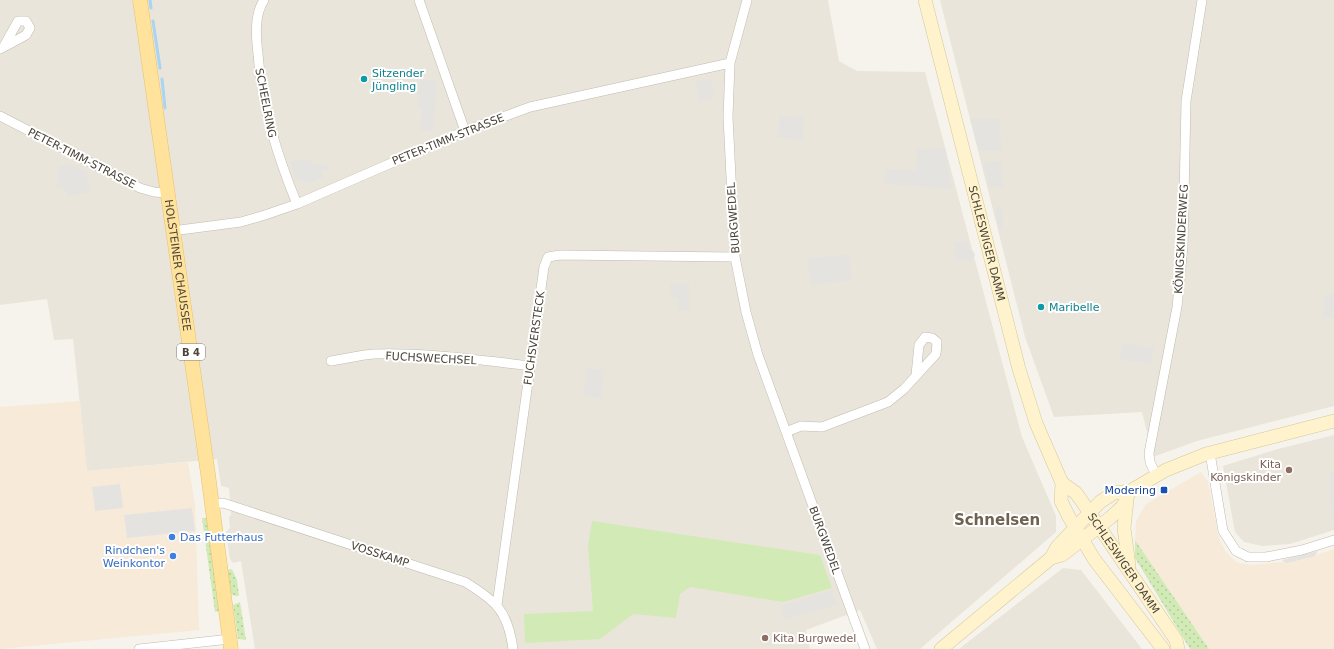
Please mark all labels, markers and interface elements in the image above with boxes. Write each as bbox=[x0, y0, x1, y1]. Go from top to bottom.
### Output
street label: SCHEELRING bbox=[252, 67, 279, 139]
place label: Sitzender Jüngling bbox=[371, 67, 425, 93]
marker: Sitzender Jüngling bbox=[359, 74, 369, 84]
street label: PETER-TIMM-STRASSE bbox=[390, 111, 506, 168]
street label: PETER-TIMM-STRASSE bbox=[26, 125, 138, 191]
street label: BURGWEDEL bbox=[724, 181, 742, 254]
street label: SCHLESWIGER DAMM bbox=[966, 184, 1007, 302]
street label: KÖNIGSKINDERWEG bbox=[1172, 184, 1191, 294]
street label: HOLSTEINER CHAUSSEE bbox=[162, 199, 193, 332]
street label: FUCHSVERSTECK bbox=[521, 289, 548, 386]
place label: Maribelle bbox=[1049, 301, 1100, 314]
marker: Maribelle bbox=[1036, 302, 1046, 312]
road number: B 4 bbox=[177, 344, 205, 360]
street label: FUCHSWECHSEL bbox=[385, 350, 478, 367]
place label: Kita Königskinder bbox=[1210, 458, 1281, 484]
marker: Kita Königskinder bbox=[1284, 465, 1294, 475]
place label: Modering bbox=[1104, 484, 1156, 497]
marker: Modering bbox=[1159, 485, 1169, 495]
street label: BURGWEDEL bbox=[806, 505, 843, 577]
district label: Schnelsen bbox=[954, 511, 1040, 529]
street label: SCHLESWIGER DAMM bbox=[1085, 511, 1162, 616]
place label: Das Futterhaus bbox=[180, 531, 264, 544]
marker: Das Futterhaus bbox=[167, 532, 177, 542]
street label: VOSSKAMP bbox=[349, 539, 411, 570]
place label: Rindchen's Weinkontor bbox=[103, 544, 165, 570]
marker: Rindchen's Weinkontor bbox=[168, 551, 178, 561]
place label: Kita Burgwedel bbox=[773, 632, 856, 645]
marker: Kita Burgwedel bbox=[760, 633, 770, 643]

